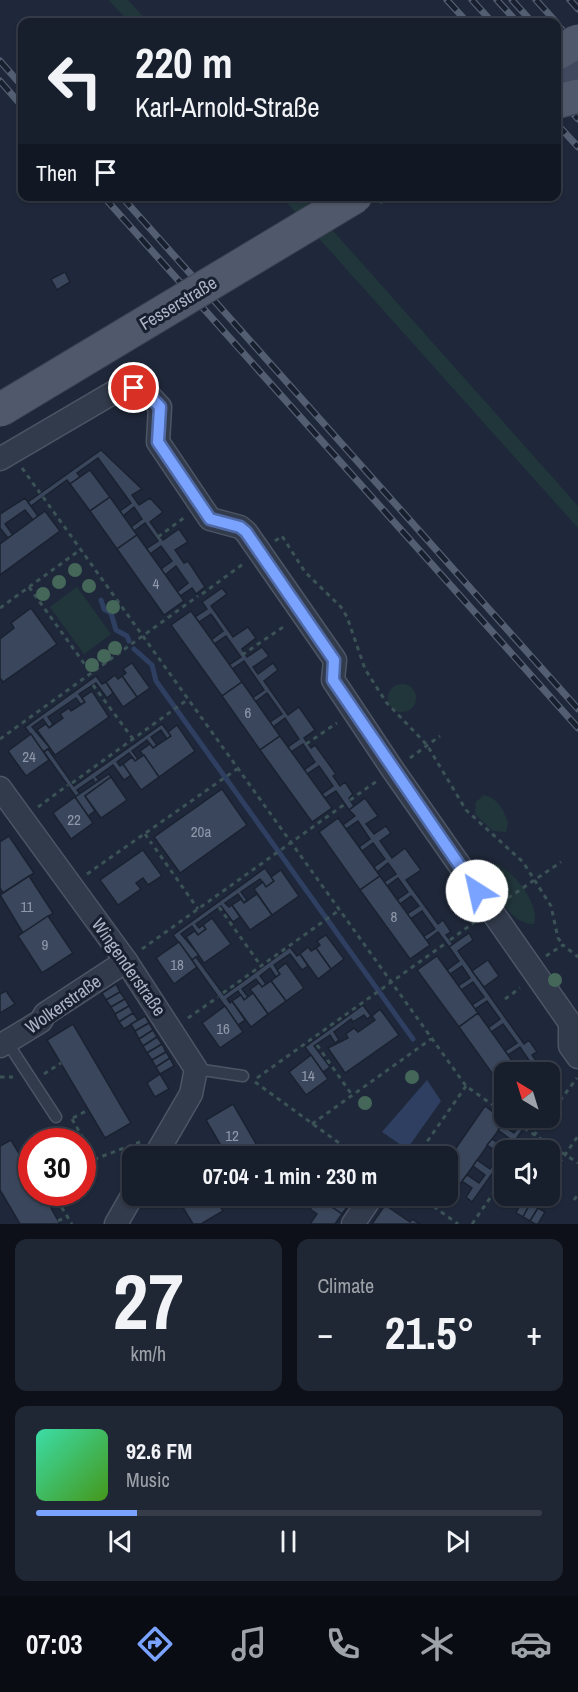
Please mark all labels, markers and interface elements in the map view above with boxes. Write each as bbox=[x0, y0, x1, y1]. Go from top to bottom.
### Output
text: 220 m bbox=[135, 35, 233, 91]
icon: left bbox=[36, 42, 114, 120]
text: Karl-Arnold-Straße bbox=[135, 89, 320, 125]
icon: arrive bbox=[89, 156, 122, 189]
text: Then bbox=[36, 158, 77, 188]
street label: Fesserstraße bbox=[135, 270, 221, 336]
pin bbox=[108, 362, 159, 413]
icon: arrive bbox=[117, 371, 150, 404]
house number: 4 bbox=[153, 573, 160, 594]
house number: 6 bbox=[245, 702, 252, 723]
house number: 24 bbox=[22, 746, 36, 767]
house number: 22 bbox=[67, 809, 81, 830]
house number: 20a bbox=[191, 821, 211, 842]
position arrow bbox=[445, 859, 509, 923]
house number: 11 bbox=[21, 896, 34, 917]
house number: 8 bbox=[391, 906, 398, 927]
street label: Wingenderstraße bbox=[86, 913, 172, 1021]
house number: 9 bbox=[42, 934, 49, 955]
house number: 18 bbox=[170, 954, 184, 975]
street label: Wolkerstraße bbox=[20, 969, 106, 1039]
house number: 16 bbox=[216, 1018, 230, 1039]
north arrow bbox=[494, 1062, 560, 1128]
map controls bbox=[494, 1062, 560, 1206]
house number: 14 bbox=[301, 1065, 315, 1086]
house number: 12 bbox=[225, 1125, 239, 1146]
speed limit sign: 30 bbox=[18, 1128, 96, 1206]
button: sound bbox=[494, 1140, 560, 1206]
text: 07:04 · 1 min · 230 m bbox=[203, 1161, 377, 1191]
text: 27 bbox=[113, 1248, 184, 1353]
text: Climate bbox=[318, 1272, 374, 1299]
text: 21.5° bbox=[385, 1302, 475, 1363]
text: − bbox=[318, 1311, 333, 1355]
text: + bbox=[526, 1311, 542, 1355]
text: km/h bbox=[130, 1340, 166, 1367]
text: 92.6 FM bbox=[126, 1436, 192, 1466]
text: Music bbox=[126, 1466, 170, 1493]
icon: previous bbox=[104, 1525, 137, 1558]
icon: pause bbox=[272, 1525, 305, 1558]
icon: next bbox=[441, 1525, 474, 1558]
icon: directions bbox=[134, 1623, 176, 1665]
icon: music bbox=[228, 1623, 270, 1665]
icon: phone bbox=[322, 1623, 364, 1665]
icon: climate bbox=[416, 1623, 458, 1665]
icon: car bbox=[510, 1623, 552, 1665]
text: 07:03 bbox=[26, 1626, 83, 1662]

